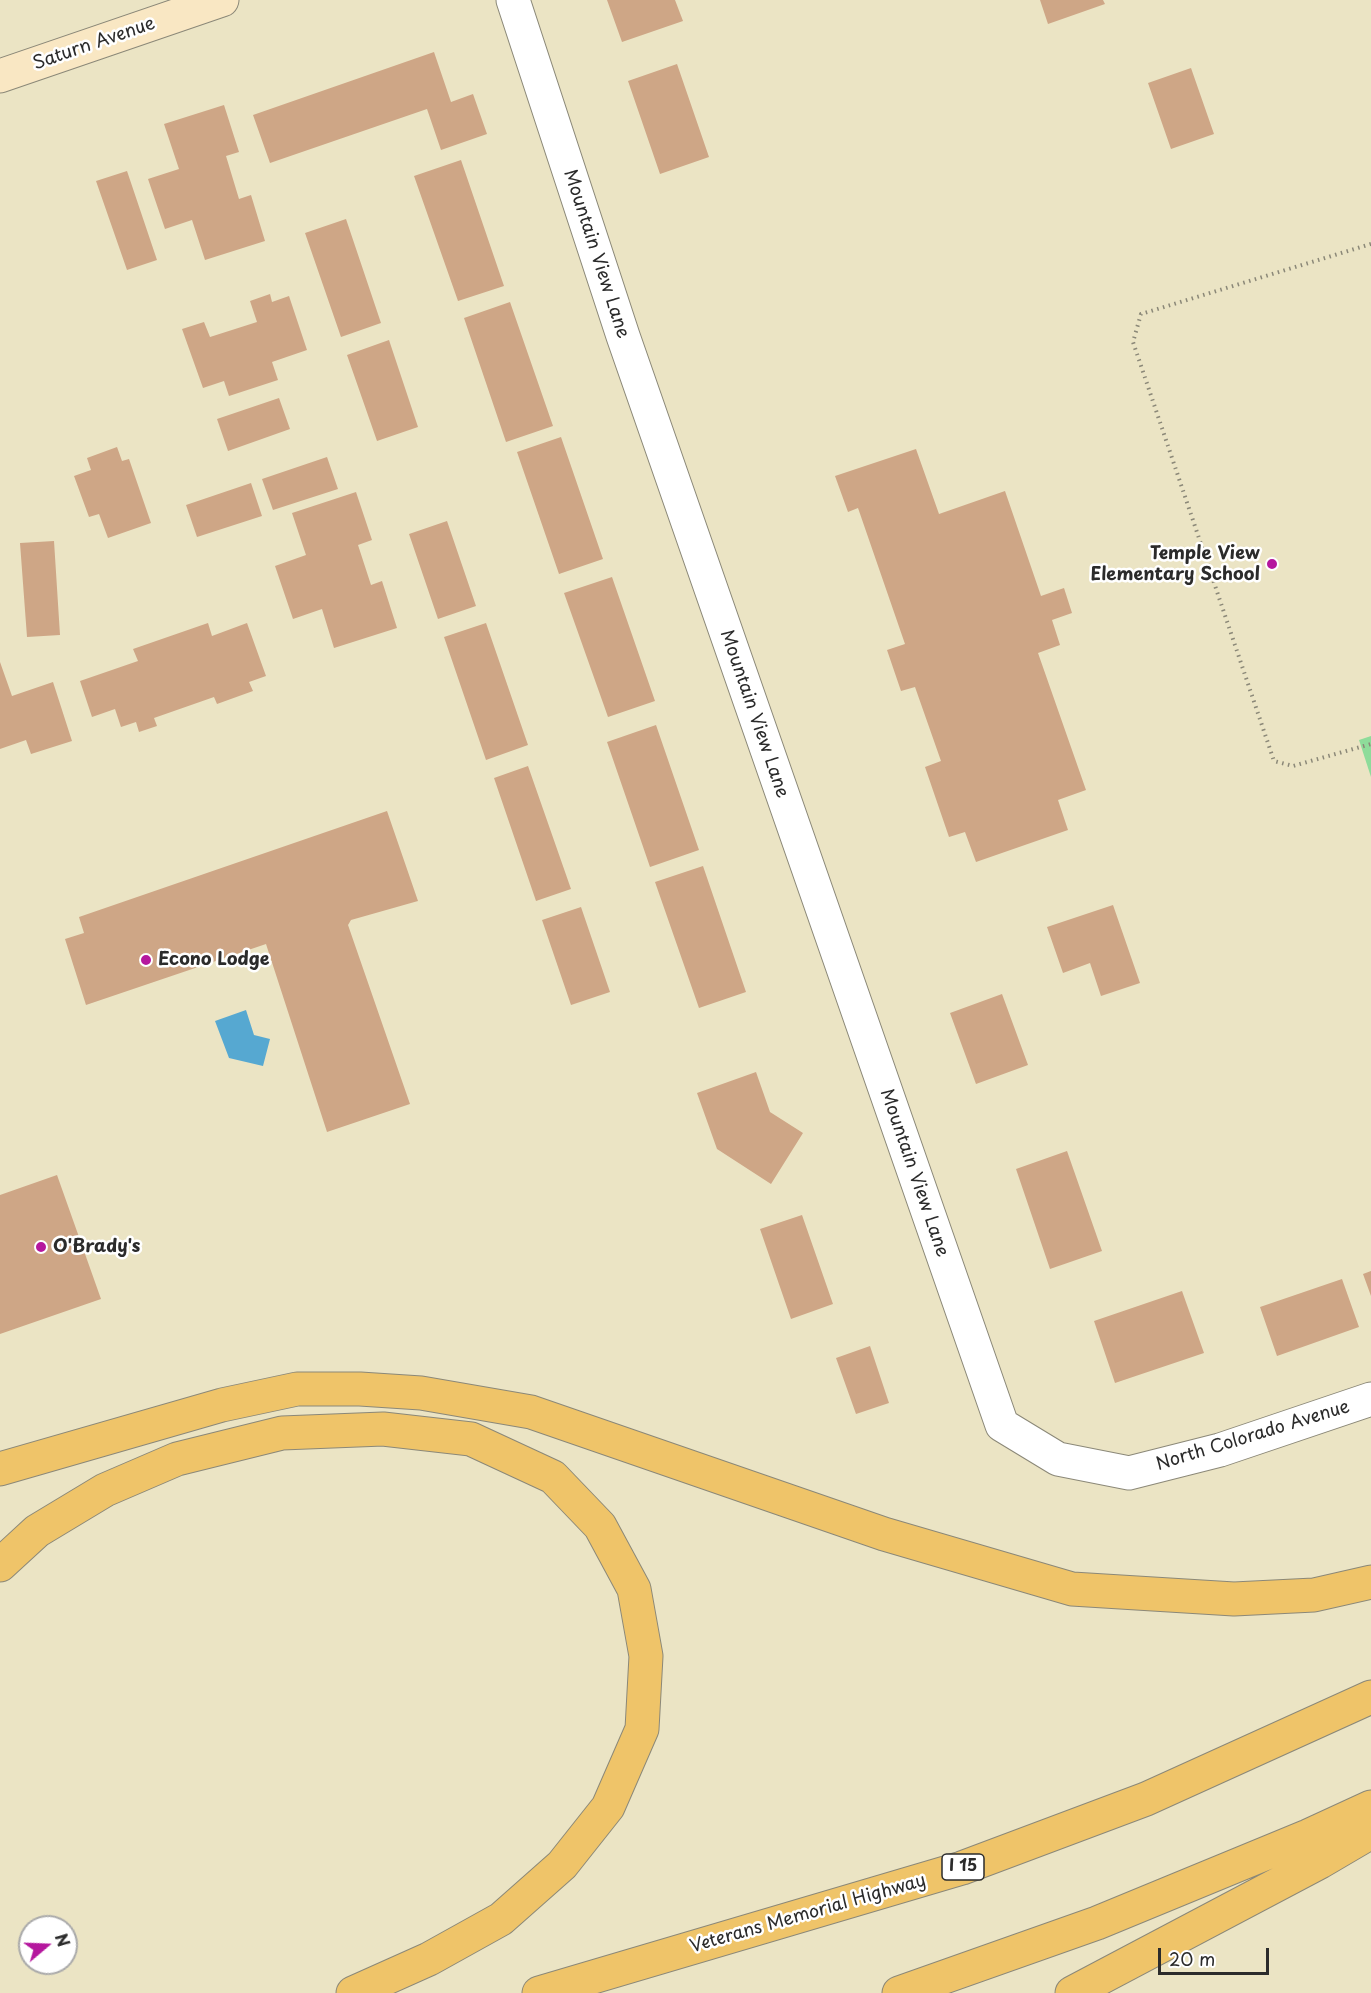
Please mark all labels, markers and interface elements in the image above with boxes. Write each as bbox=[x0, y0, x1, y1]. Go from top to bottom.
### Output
street label: Saturn Avenue bbox=[30, 13, 158, 75]
street label: Mountain View Lane bbox=[558, 167, 634, 341]
place label: Temple View Elementary School bbox=[1090, 543, 1260, 586]
marker: Temple View Elementary School bbox=[1265, 557, 1279, 571]
street label: Mountain View Lane bbox=[715, 627, 793, 801]
place label: Econo Lodge bbox=[158, 949, 269, 971]
marker: Econo Lodge bbox=[139, 953, 153, 967]
street label: Mountain View Lane bbox=[875, 1086, 953, 1260]
place label: O'Brady's bbox=[53, 1236, 140, 1258]
marker: O'Brady's bbox=[34, 1240, 48, 1254]
street label: North Colorado Avenue bbox=[1154, 1396, 1352, 1476]
road number: I 15 bbox=[942, 1854, 984, 1880]
street label: Veterans Memorial Highway bbox=[688, 1870, 928, 1958]
north arrow bbox=[18, 1915, 78, 1975]
text: N bbox=[50, 1930, 77, 1950]
scale bar bbox=[1161, 1936, 1272, 1974]
text: 20 m bbox=[1169, 1945, 1215, 1972]

